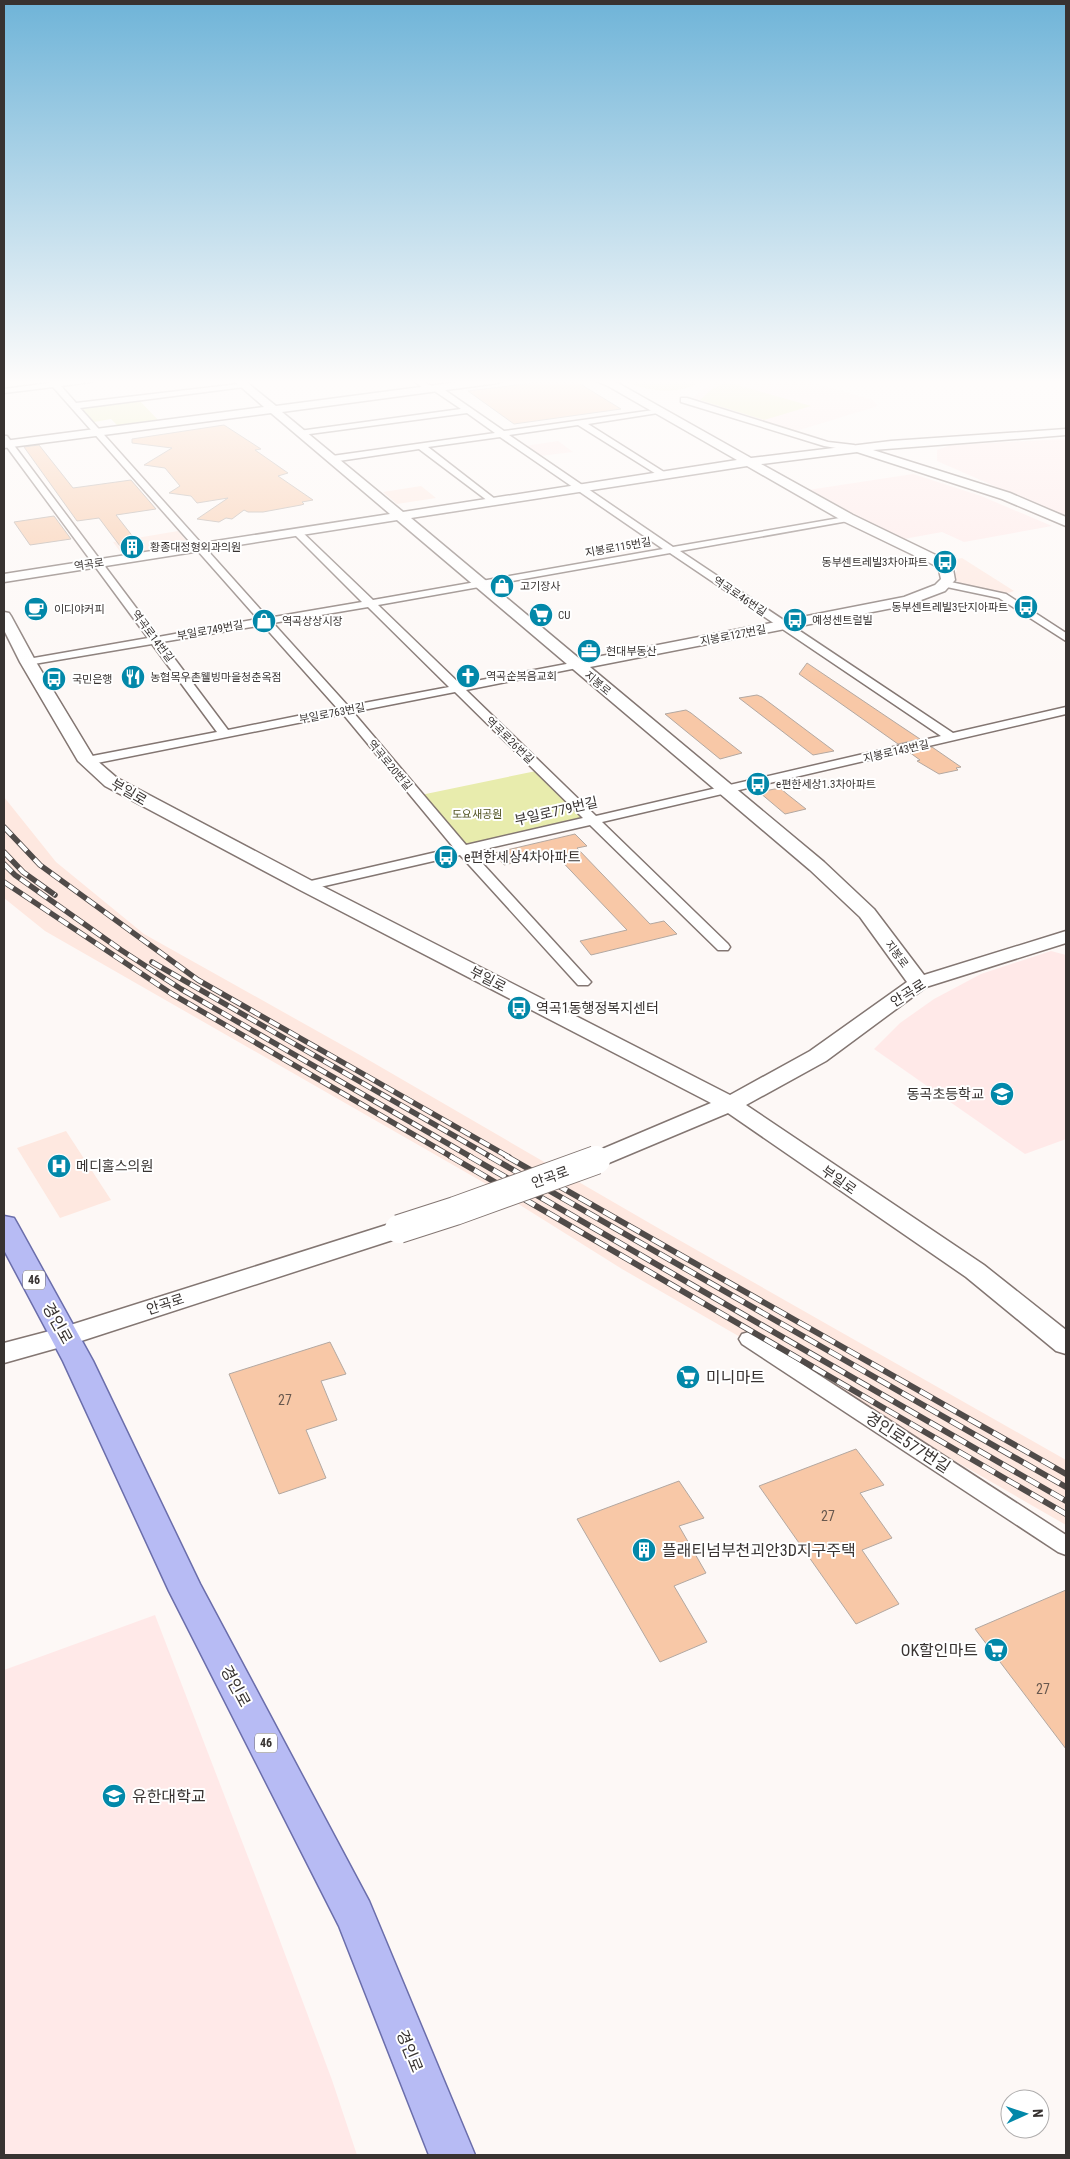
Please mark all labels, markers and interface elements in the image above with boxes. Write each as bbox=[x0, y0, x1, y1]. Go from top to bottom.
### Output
building icon: 황종대정형외과의원 bbox=[119, 534, 145, 560]
street label: 지봉로115번길 bbox=[584, 535, 652, 560]
place label: 황종대정형외과의원 bbox=[150, 541, 241, 554]
bus stop icon: 동부센트레빌3차아파트 bbox=[932, 549, 958, 575]
street label: 역곡로 bbox=[73, 556, 105, 573]
place label: 동부센트레빌3차아파트 bbox=[821, 556, 928, 569]
shop icon: 고기장사 bbox=[489, 573, 515, 599]
street label: 역곡로46번길 bbox=[711, 574, 769, 619]
place label: 고기장사 bbox=[520, 580, 560, 593]
bus stop icon: 동부센트레빌3단지아파트 bbox=[1013, 594, 1039, 620]
cafe icon: 이디야커피 bbox=[23, 596, 49, 622]
place label: 동부센트레빌3단지아파트 bbox=[891, 601, 1008, 614]
supermarket icon: CU bbox=[528, 602, 554, 628]
place label: 이디야커피 bbox=[54, 603, 105, 616]
bus stop icon: 예성센트럴빌 bbox=[782, 607, 808, 633]
street label: 역곡로14번길 bbox=[129, 608, 176, 665]
shop icon: 역곡상상시장 bbox=[251, 608, 277, 634]
place label: CU bbox=[558, 609, 570, 622]
place label: 예성센트럴빌 bbox=[812, 614, 873, 627]
place label: 역곡상상시장 bbox=[282, 615, 343, 628]
street label: 부일로749번길 bbox=[176, 618, 244, 643]
street label: 지봉로127번길 bbox=[699, 623, 767, 648]
office icon: 현대부동산 bbox=[576, 638, 602, 664]
place label: 현대부동산 bbox=[606, 645, 657, 658]
church icon: 역곡순복음교회 bbox=[455, 663, 481, 689]
restaurant icon: 농협목우촌웰빙마을청춘옥점 bbox=[120, 664, 146, 690]
bus stop icon: 국민은행 bbox=[41, 666, 67, 692]
street label: 지봉로 bbox=[582, 669, 613, 698]
place label: 역곡순복음교회 bbox=[486, 670, 557, 683]
place label: 농협목우촌웰빙마을청춘옥점 bbox=[150, 671, 282, 684]
place label: 국민은행 bbox=[72, 673, 112, 686]
street label: 부일로763번길 bbox=[298, 701, 366, 726]
street label: 역곡로26번길 bbox=[483, 714, 536, 766]
street label: 역곡로20번길 bbox=[365, 738, 414, 793]
street label: 지봉로143번길 bbox=[862, 738, 930, 765]
bus stop icon: e편한세상1.3차아파트 bbox=[745, 771, 771, 797]
street label: 부일로 bbox=[108, 775, 150, 809]
place label: e편한세상1.3차아파트 bbox=[776, 778, 876, 791]
street label: 부일로779번길 bbox=[513, 794, 599, 828]
park label: 도요새공원 bbox=[452, 808, 502, 821]
bus stop icon: e편한세상4차아파트 bbox=[433, 844, 459, 870]
place label: e편한세상4차아파트 bbox=[464, 849, 581, 865]
street label: 지봉로 bbox=[882, 938, 911, 970]
street label: 부일로 bbox=[467, 963, 509, 995]
street label: 안곡로 bbox=[887, 976, 929, 1010]
bus stop icon: 역곡1동행정복지센터 bbox=[506, 995, 532, 1021]
place label: 역곡1동행정복지센터 bbox=[536, 1000, 659, 1016]
school or university icon: 동곡초등학교 bbox=[989, 1081, 1015, 1107]
place label: 동곡초등학교 bbox=[907, 1086, 984, 1102]
hospital icon: 메디홀스의원 bbox=[46, 1153, 72, 1179]
place label: 메디홀스의원 bbox=[76, 1158, 153, 1174]
street label: 부일로 bbox=[819, 1162, 860, 1198]
street label: 안곡로 bbox=[529, 1163, 571, 1191]
road number: 46 bbox=[23, 1270, 45, 1290]
street label: 안곡로 bbox=[144, 1290, 186, 1318]
street label: 경인로 bbox=[39, 1299, 77, 1347]
supermarket icon: 미니마트 bbox=[675, 1364, 701, 1390]
place label: 미니마트 bbox=[706, 1368, 765, 1387]
house number: 27 bbox=[278, 1392, 292, 1408]
street label: 경인로577번길 bbox=[862, 1408, 954, 1477]
house number: 27 bbox=[821, 1508, 835, 1524]
building icon: 플래티넘부천괴안3D지구주택 bbox=[631, 1537, 657, 1563]
place label: 플래티넘부천괴안3D지구주택 bbox=[662, 1541, 856, 1560]
supermarket icon: OK할인마트 bbox=[983, 1637, 1009, 1663]
place label: OK할인마트 bbox=[901, 1641, 978, 1660]
street label: 경인로 bbox=[217, 1662, 254, 1710]
house number: 27 bbox=[1036, 1681, 1050, 1697]
road number: 46 bbox=[255, 1734, 277, 1752]
school or university icon: 유한대학교 bbox=[101, 1783, 127, 1809]
place label: 유한대학교 bbox=[132, 1787, 206, 1806]
street label: 경인로 bbox=[392, 2027, 427, 2075]
north arrow bbox=[1000, 2089, 1050, 2139]
text: N bbox=[1030, 2109, 1046, 2118]

